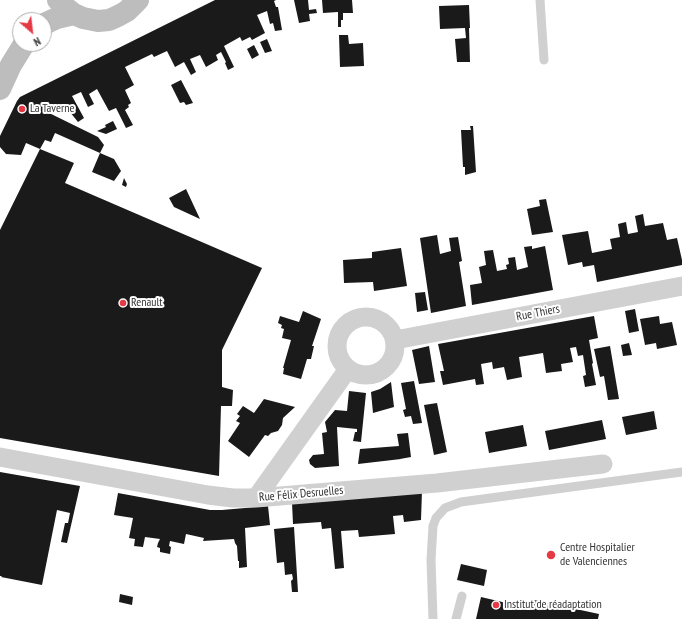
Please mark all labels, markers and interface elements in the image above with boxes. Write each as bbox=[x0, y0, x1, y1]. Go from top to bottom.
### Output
north arrow bbox=[12, 12, 52, 52]
text: N bbox=[31, 34, 43, 49]
place label: La Taverne bbox=[30, 102, 74, 116]
marker: La Taverne bbox=[17, 104, 27, 114]
place label: Renault bbox=[131, 296, 163, 310]
marker: Renault bbox=[118, 298, 128, 308]
street label: Rue Thiers bbox=[515, 302, 561, 324]
street label: Rue Félix Desruelles bbox=[258, 483, 344, 505]
place label: Centre Hospitalier de Valenciennes bbox=[560, 541, 635, 569]
marker: Centre Hospitalier de Valenciennes bbox=[545, 549, 557, 561]
place label: Institut de réadaptation bbox=[504, 598, 602, 612]
marker: Institut de réadaptation bbox=[491, 600, 501, 610]

